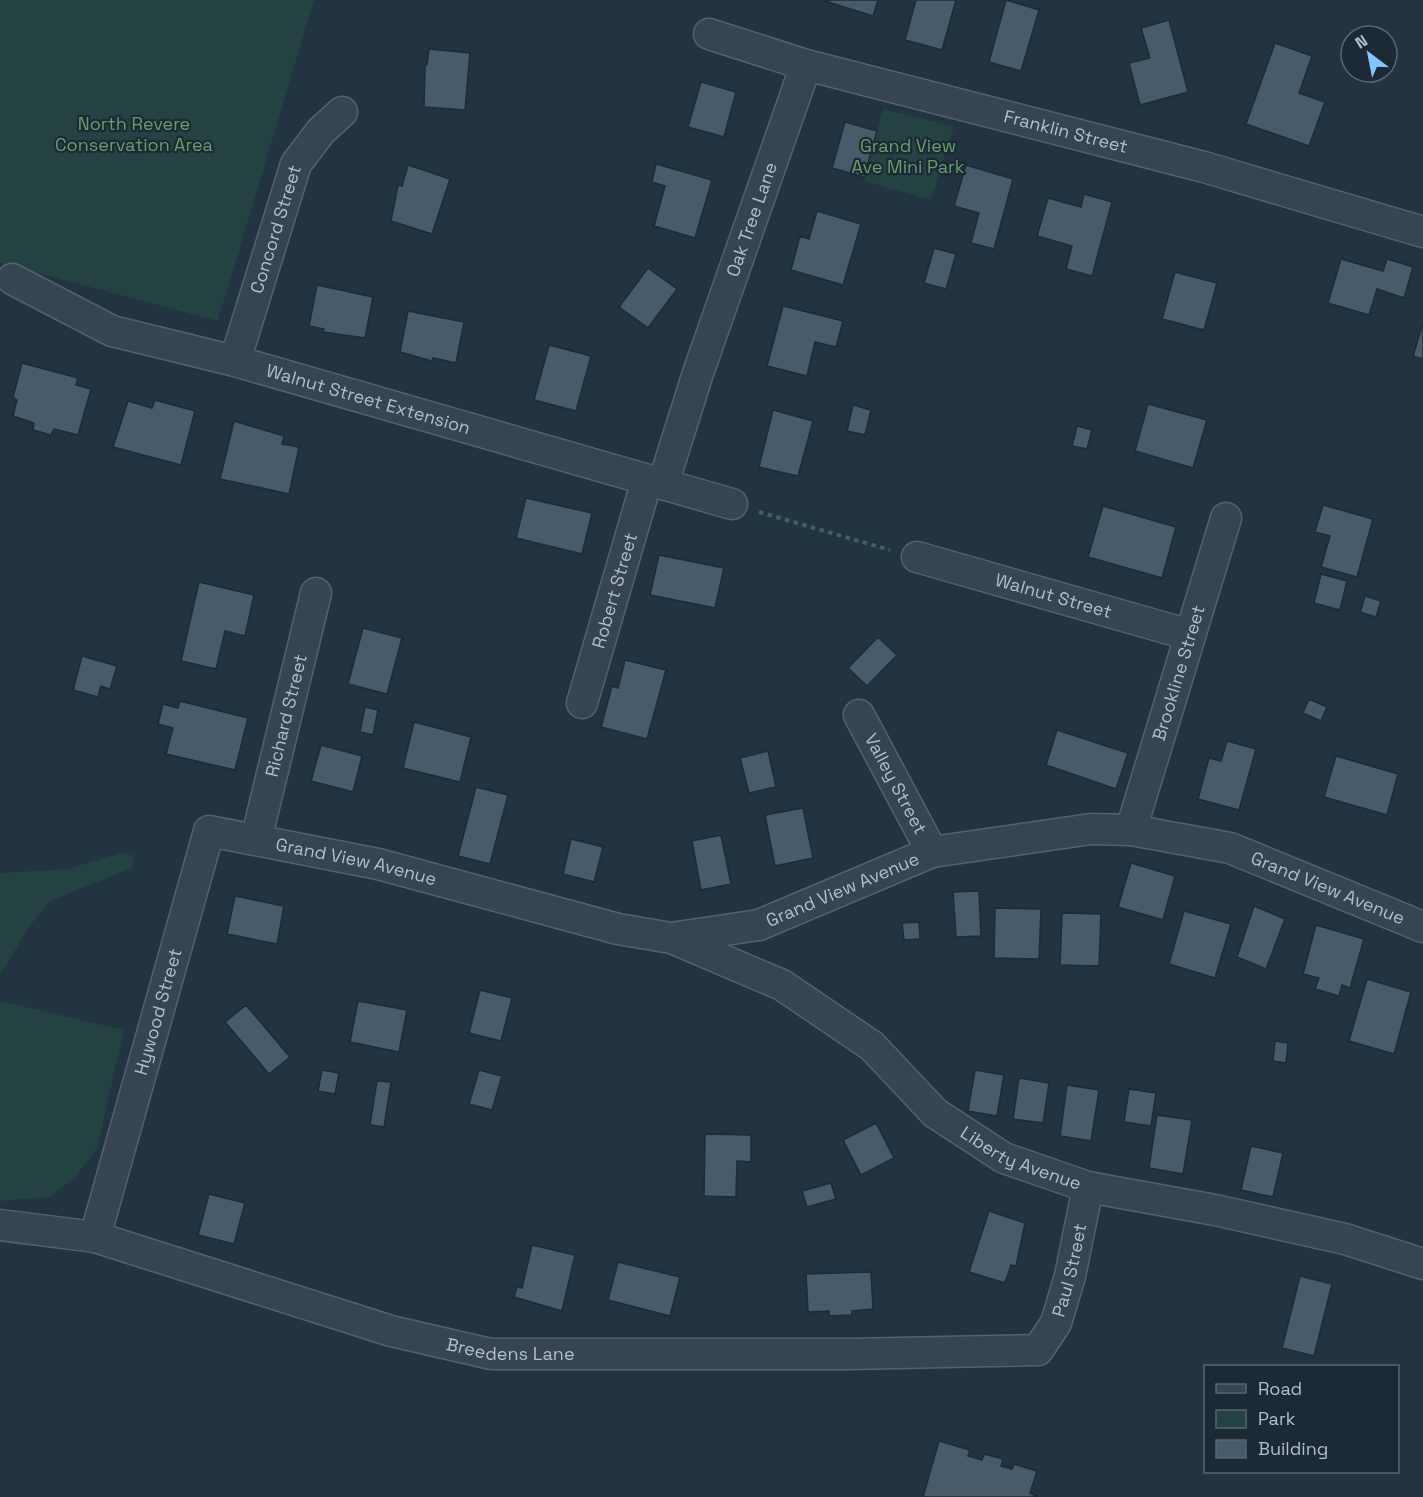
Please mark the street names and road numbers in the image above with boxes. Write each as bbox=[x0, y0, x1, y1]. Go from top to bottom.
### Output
street label: Franklin Street bbox=[1002, 104, 1130, 158]
street label: Oak Tree Lane bbox=[721, 159, 782, 280]
street label: Concord Street bbox=[245, 162, 306, 296]
street label: Walnut Street Extension bbox=[264, 359, 473, 439]
street label: Robert Street bbox=[587, 530, 642, 651]
street label: Walnut Street bbox=[993, 568, 1115, 623]
street label: Brookline Street bbox=[1147, 602, 1210, 744]
street label: Richard Street bbox=[260, 652, 312, 779]
street label: Valley Street bbox=[860, 729, 932, 838]
street label: Grand View Avenue bbox=[274, 832, 439, 890]
street label: Grand View Avenue bbox=[1248, 846, 1408, 929]
street label: Grand View Avenue bbox=[762, 847, 923, 932]
street label: Hywood Street bbox=[129, 946, 187, 1078]
street label: Liberty Avenue bbox=[956, 1121, 1084, 1195]
street label: Paul Street bbox=[1046, 1221, 1091, 1320]
street label: Breedens Lane bbox=[444, 1332, 575, 1365]

